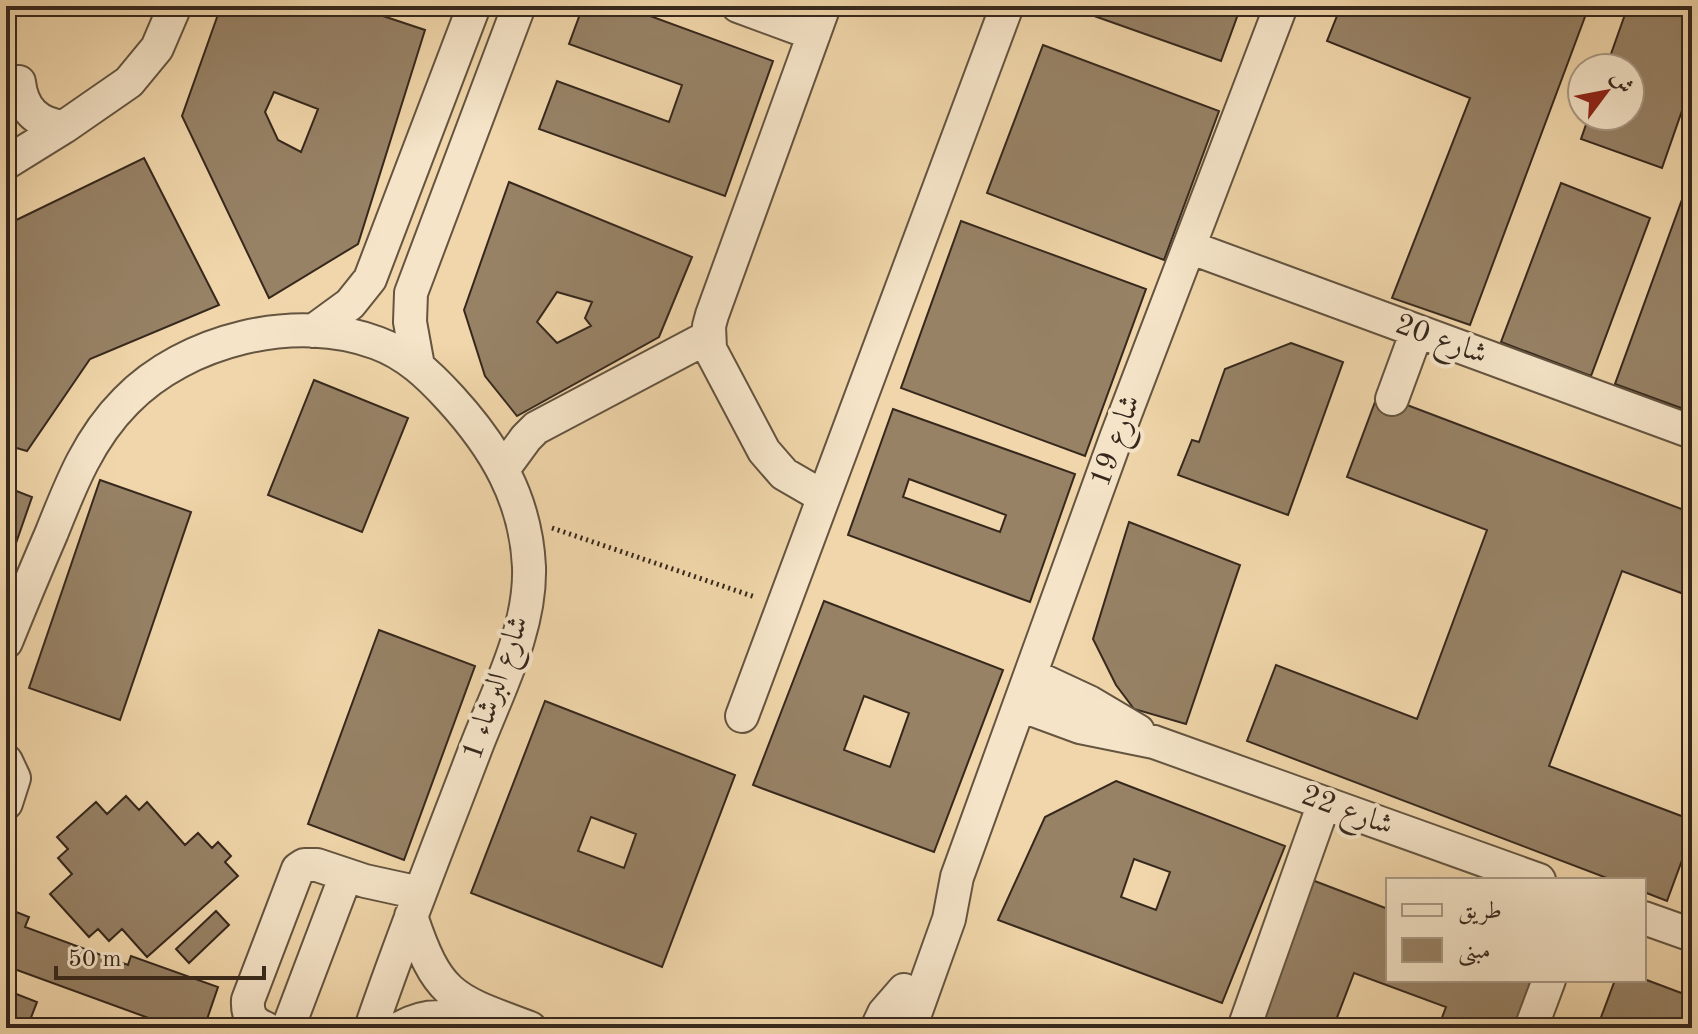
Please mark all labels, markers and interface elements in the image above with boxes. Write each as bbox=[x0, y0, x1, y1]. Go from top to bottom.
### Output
north arrow bbox=[1566, 52, 1646, 132]
text: ش bbox=[1606, 67, 1636, 98]
street label: شارع 20 bbox=[1388, 310, 1491, 378]
street label: شارع 19 bbox=[1086, 391, 1154, 494]
street label: شارع البرشاء 1 bbox=[457, 612, 542, 766]
street label: شارع 22 bbox=[1294, 781, 1397, 849]
legend bbox=[1386, 878, 1646, 982]
text: طريق bbox=[1458, 900, 1502, 925]
scale bar bbox=[56, 930, 264, 980]
text: مبنى bbox=[1458, 940, 1491, 967]
text: 50 m bbox=[68, 948, 122, 972]

